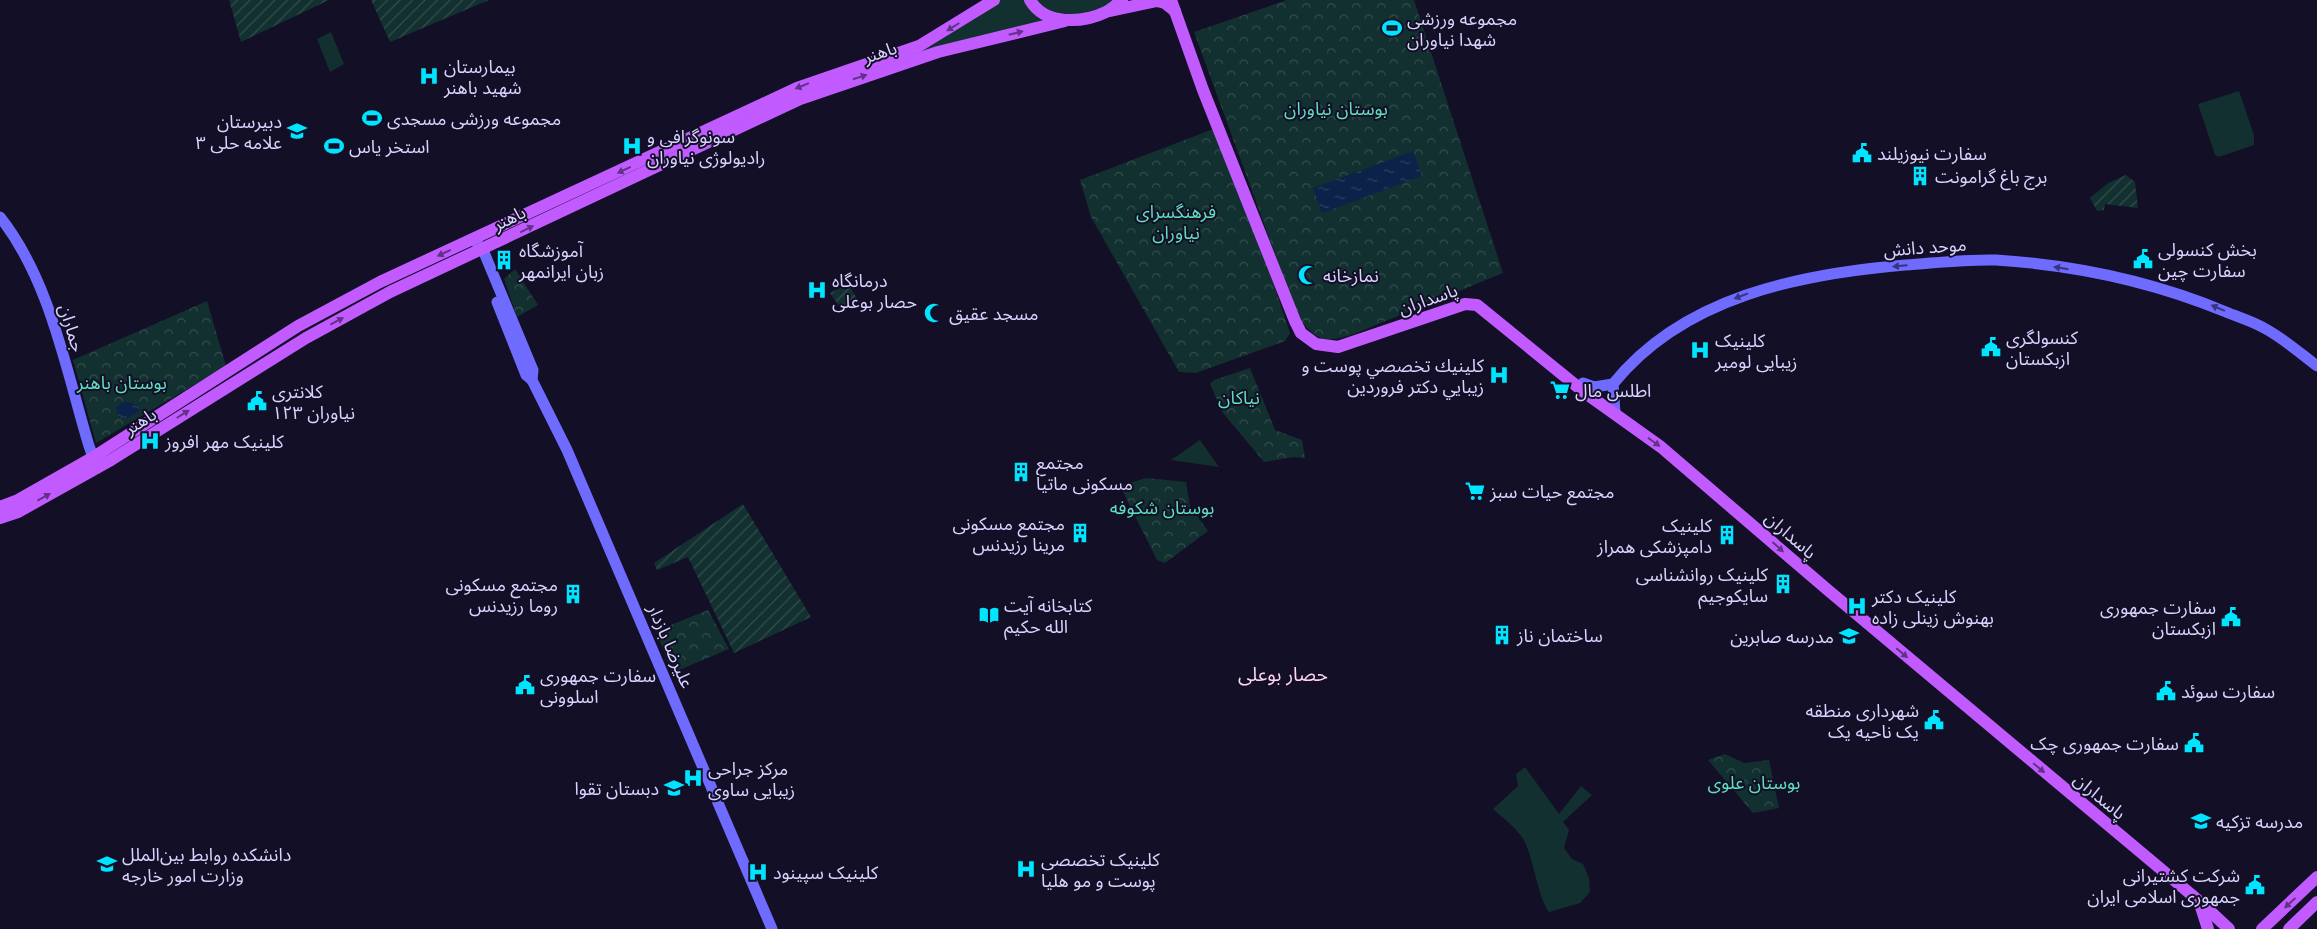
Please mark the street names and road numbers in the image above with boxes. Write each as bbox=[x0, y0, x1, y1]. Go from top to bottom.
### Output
street label: باهنر bbox=[860, 37, 900, 68]
street label: باهنر bbox=[488, 201, 529, 236]
street label: موحد دانش bbox=[1883, 234, 1967, 261]
street label: پاسداران bbox=[1396, 279, 1461, 320]
street label: جماران bbox=[54, 301, 89, 355]
street label: باهنر bbox=[119, 403, 160, 440]
street label: پاسداران bbox=[1760, 507, 1821, 564]
street label: علیرضا بازدار bbox=[643, 600, 698, 692]
street label: پاسداران bbox=[2069, 768, 2130, 825]

